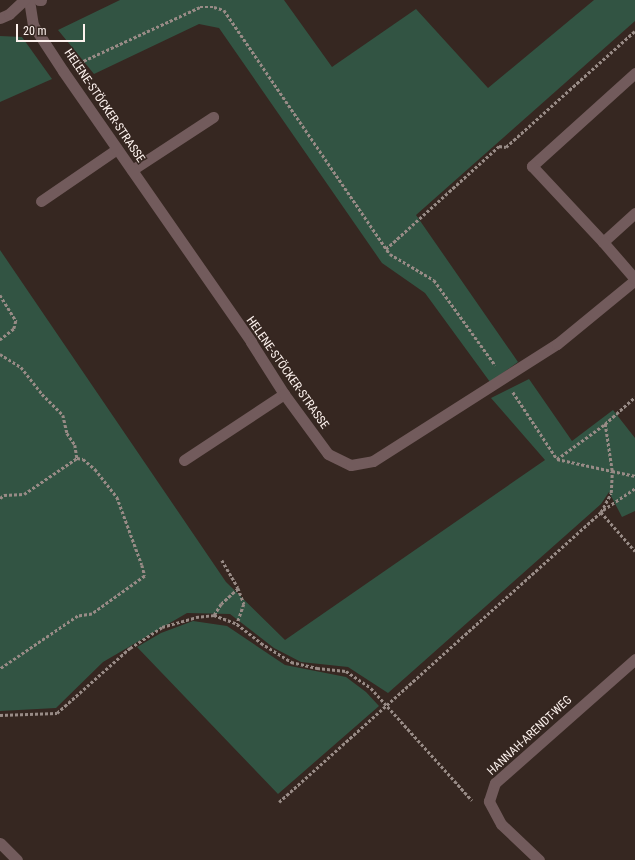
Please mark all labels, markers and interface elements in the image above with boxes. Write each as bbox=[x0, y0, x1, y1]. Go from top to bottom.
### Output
scale bar bbox=[18, 16, 87, 42]
text: 20 m bbox=[23, 24, 47, 38]
street label: HELENE-STÖCKER-STRASSE bbox=[61, 47, 147, 165]
street label: HELENE-STÖCKER-STRASSE bbox=[243, 314, 331, 432]
street label: HANNAH-ARENDT-WEG bbox=[485, 693, 575, 779]

